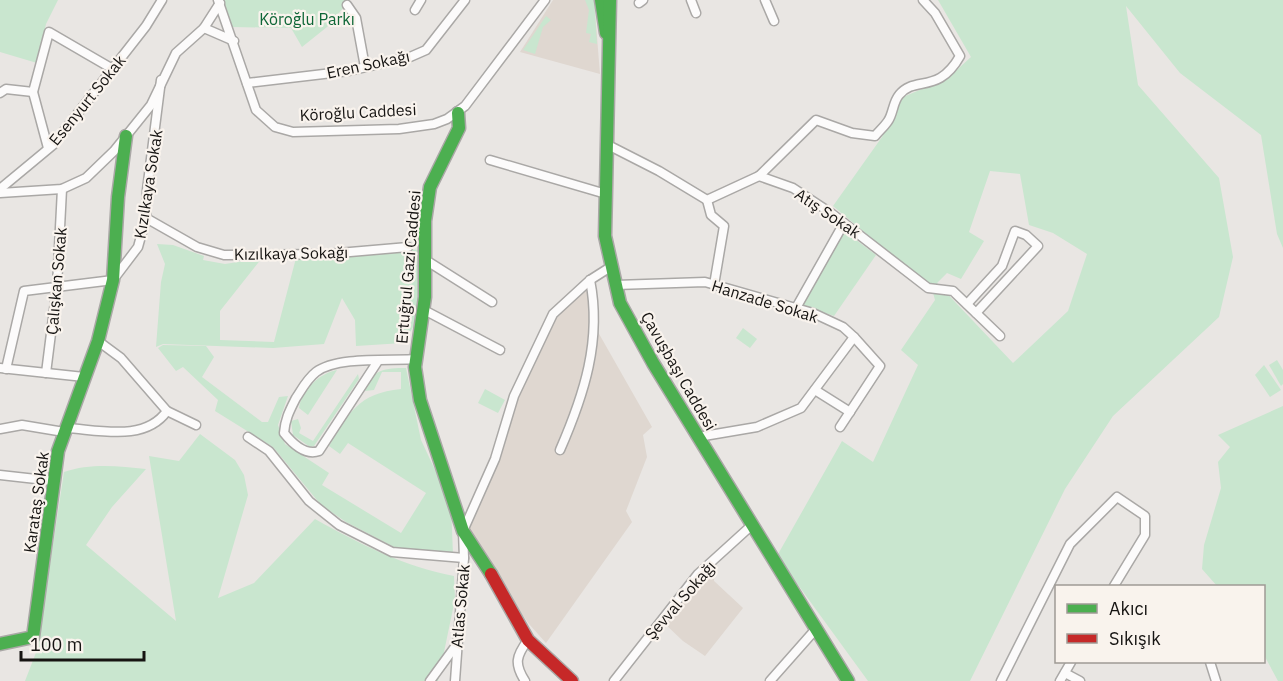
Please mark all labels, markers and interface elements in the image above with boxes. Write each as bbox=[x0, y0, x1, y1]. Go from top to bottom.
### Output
park label: Köroğlu Parkı bbox=[259, 9, 355, 29]
street label: Eren Sokağı bbox=[325, 45, 411, 83]
street label: Esenyurt Sokak bbox=[44, 50, 130, 149]
street label: Köroğlu Caddesi bbox=[299, 99, 417, 125]
street label: Kızılkaya Sokak bbox=[129, 127, 167, 240]
street label: Atış Sokak bbox=[791, 184, 865, 243]
street label: Ertuğrul Gazi Caddesi bbox=[391, 189, 425, 345]
street label: Çalışkan Sokak bbox=[41, 226, 71, 336]
street label: Kızılkaya Sokağı bbox=[234, 242, 348, 264]
street label: Hanzade Sokak bbox=[709, 275, 821, 327]
street label: Çavuşbaşı Caddesi bbox=[637, 308, 721, 434]
street label: Karataş Sokak bbox=[19, 449, 53, 554]
street label: Şevval Sokağı bbox=[640, 557, 720, 643]
street label: Atlas Sokak bbox=[446, 563, 474, 649]
legend bbox=[1055, 585, 1265, 663]
text: Akıcı bbox=[1109, 597, 1148, 620]
scale bar bbox=[21, 624, 144, 662]
text: Sıkışık bbox=[1109, 627, 1161, 650]
text: 100 m bbox=[30, 633, 82, 656]

